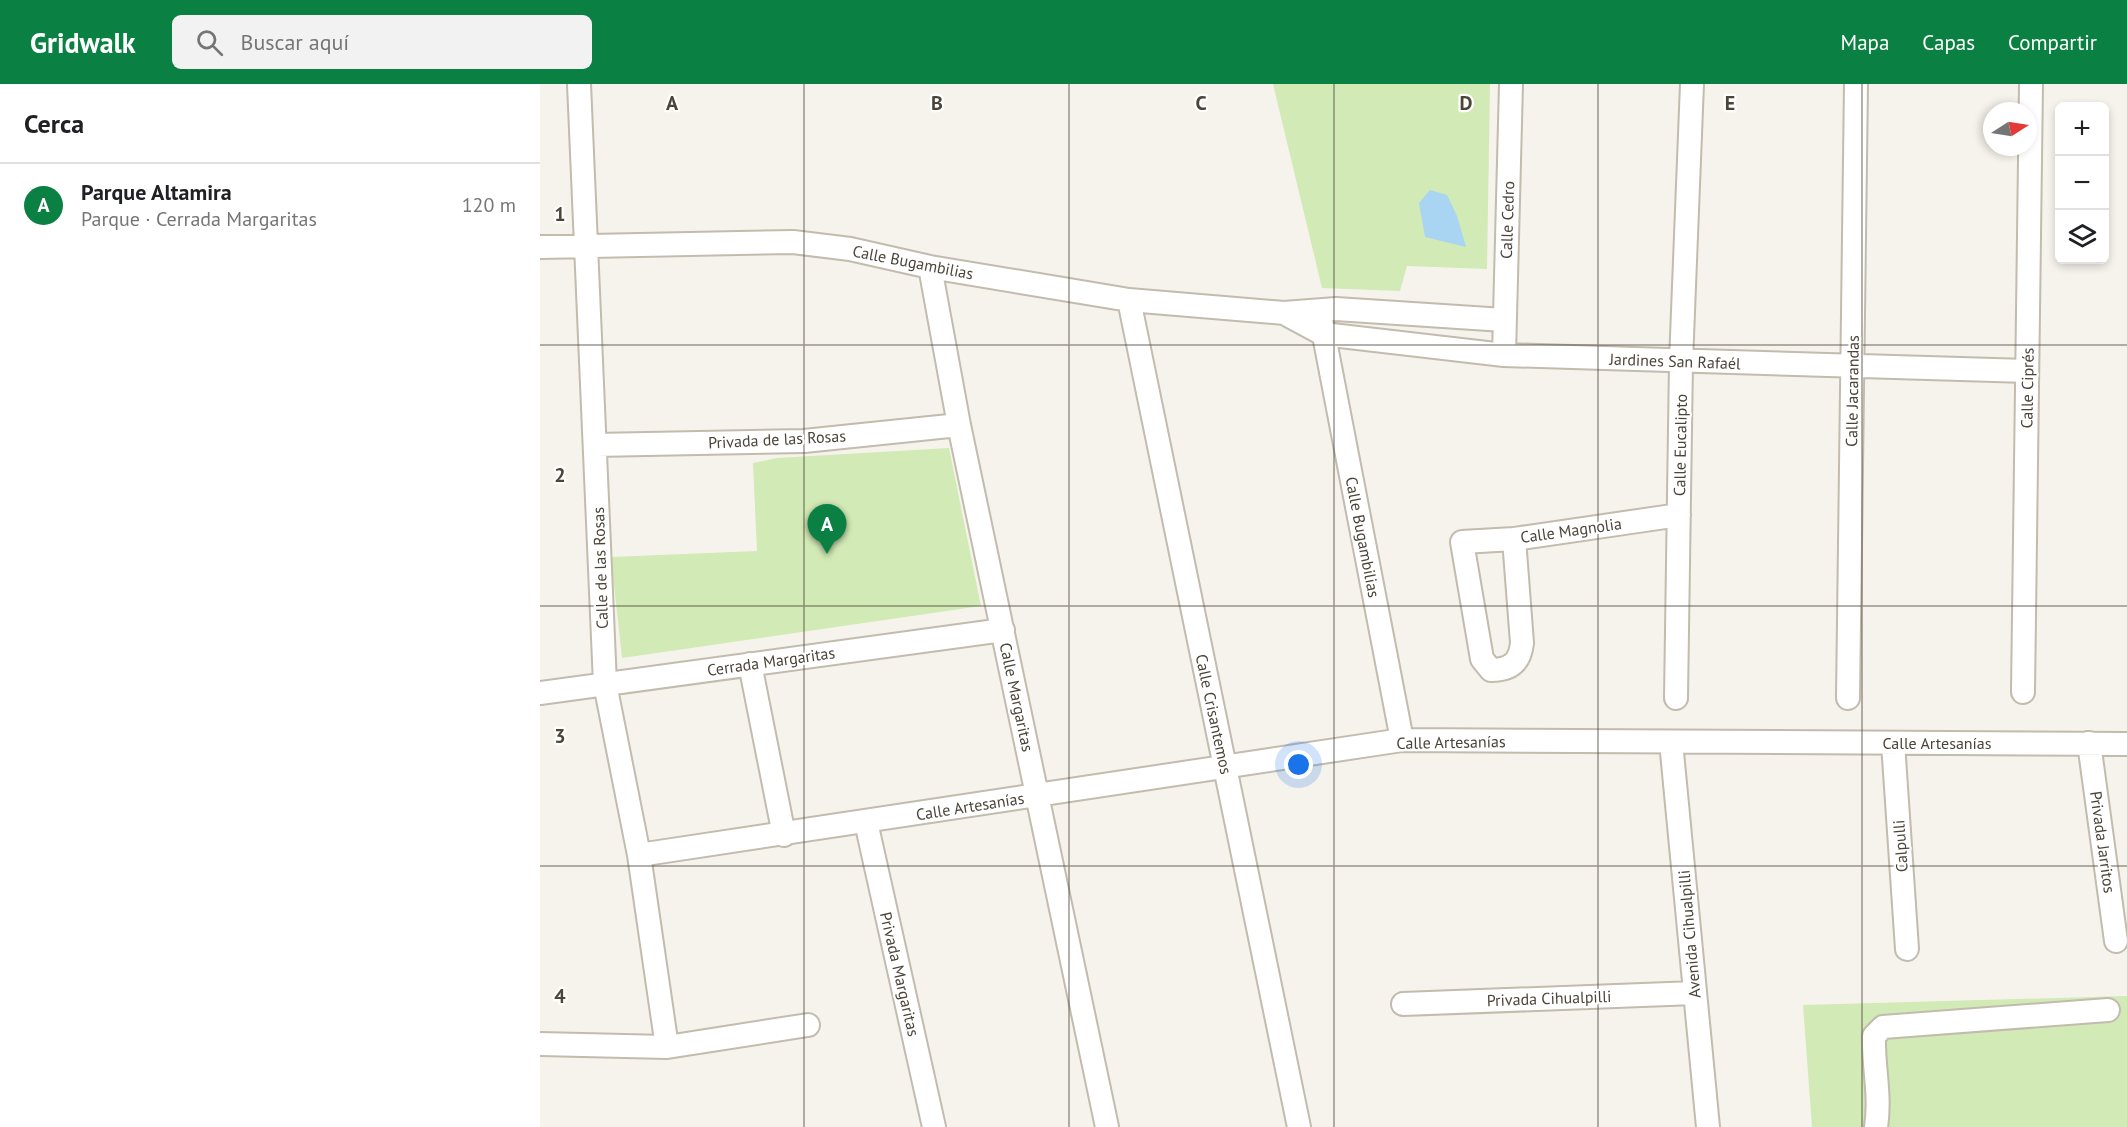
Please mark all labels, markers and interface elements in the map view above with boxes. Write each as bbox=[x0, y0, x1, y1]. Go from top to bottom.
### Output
search box bbox=[172, 15, 592, 69]
text: Gridwalk bbox=[30, 24, 136, 61]
icon: search bbox=[193, 26, 226, 59]
text: Buscar aquí bbox=[241, 28, 349, 56]
text: Mapa bbox=[1841, 29, 1889, 56]
text: Capas bbox=[1922, 29, 1975, 56]
text: Compartir bbox=[2008, 29, 2097, 56]
text: A bbox=[666, 90, 679, 116]
text: B bbox=[931, 90, 943, 116]
text: C bbox=[1195, 90, 1207, 116]
text: D bbox=[1460, 90, 1473, 116]
text: E bbox=[1725, 90, 1735, 116]
north arrow bbox=[1983, 102, 2037, 156]
map controls bbox=[2055, 102, 2109, 264]
button: + bbox=[2055, 102, 2109, 156]
text: Cerca bbox=[24, 107, 84, 140]
button: − bbox=[2055, 156, 2109, 210]
text: Parque Altamira bbox=[81, 178, 232, 206]
street label: Calle Cedro bbox=[1496, 181, 1518, 259]
text: A bbox=[37, 192, 50, 218]
text: 120 m bbox=[462, 192, 516, 218]
text: 1 bbox=[554, 201, 566, 227]
text: Parque · Cerrada Margaritas bbox=[81, 206, 317, 232]
button: layers bbox=[2055, 210, 2109, 264]
street label: Calle Bugambilias bbox=[851, 240, 975, 284]
street label: Calle Jacarandas bbox=[1841, 335, 1863, 447]
street label: Calle Ciprés bbox=[2016, 347, 2038, 429]
street label: Jardines San Rafaél bbox=[1608, 349, 1741, 373]
street label: Calle Eucalipto bbox=[1669, 394, 1691, 496]
street label: Privada de las Rosas bbox=[708, 425, 847, 453]
text: 2 bbox=[554, 462, 566, 488]
street label: Calle Bugambilias bbox=[1341, 475, 1385, 599]
pin: A bbox=[808, 504, 846, 554]
street label: Calle de las Rosas bbox=[588, 506, 612, 629]
street label: Calle Magnolia bbox=[1519, 513, 1623, 547]
street label: Calle Margaritas bbox=[996, 641, 1038, 754]
street label: Cerrada Margaritas bbox=[706, 642, 836, 680]
street label: Calle Crisantemos bbox=[1192, 652, 1237, 776]
text: 3 bbox=[554, 723, 566, 749]
street label: Calle Artesanías bbox=[1396, 731, 1506, 753]
street label: Calle Artesanías bbox=[1882, 733, 1992, 753]
your location bbox=[1284, 750, 1313, 779]
street label: Calle Artesanías bbox=[915, 788, 1026, 824]
street label: Privada Jarritos bbox=[2086, 790, 2120, 895]
street label: Calpulli bbox=[1888, 819, 1912, 873]
street label: Avenida Cihualpilli bbox=[1673, 869, 1705, 999]
street label: Privada Margaritas bbox=[876, 910, 924, 1038]
text: 4 bbox=[554, 983, 566, 1009]
street label: Privada Cihualpilli bbox=[1486, 986, 1612, 1010]

